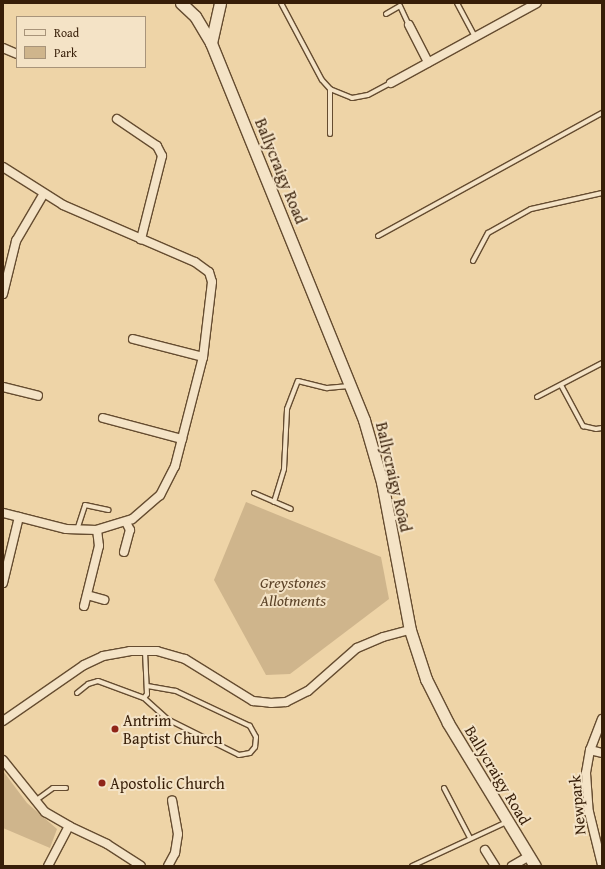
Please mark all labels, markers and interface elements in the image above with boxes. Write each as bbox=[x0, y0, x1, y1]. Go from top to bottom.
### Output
legend bbox=[16, 16, 146, 68]
text: Road bbox=[54, 24, 79, 41]
text: Park bbox=[54, 44, 77, 61]
street label: Ballycraigy Road bbox=[251, 115, 311, 227]
street label: Ballycraigy Road bbox=[372, 420, 416, 534]
park label: Greystones Allotments bbox=[260, 572, 326, 610]
place label: Antrim Baptist Church bbox=[123, 710, 222, 748]
street label: Ballycraigy Road bbox=[461, 722, 535, 828]
marker: Antrim Baptist Church bbox=[110, 724, 120, 734]
place label: Apostolic Church bbox=[110, 773, 225, 793]
street label: Newpark bbox=[565, 774, 589, 836]
marker: Apostolic Church bbox=[97, 778, 107, 788]

